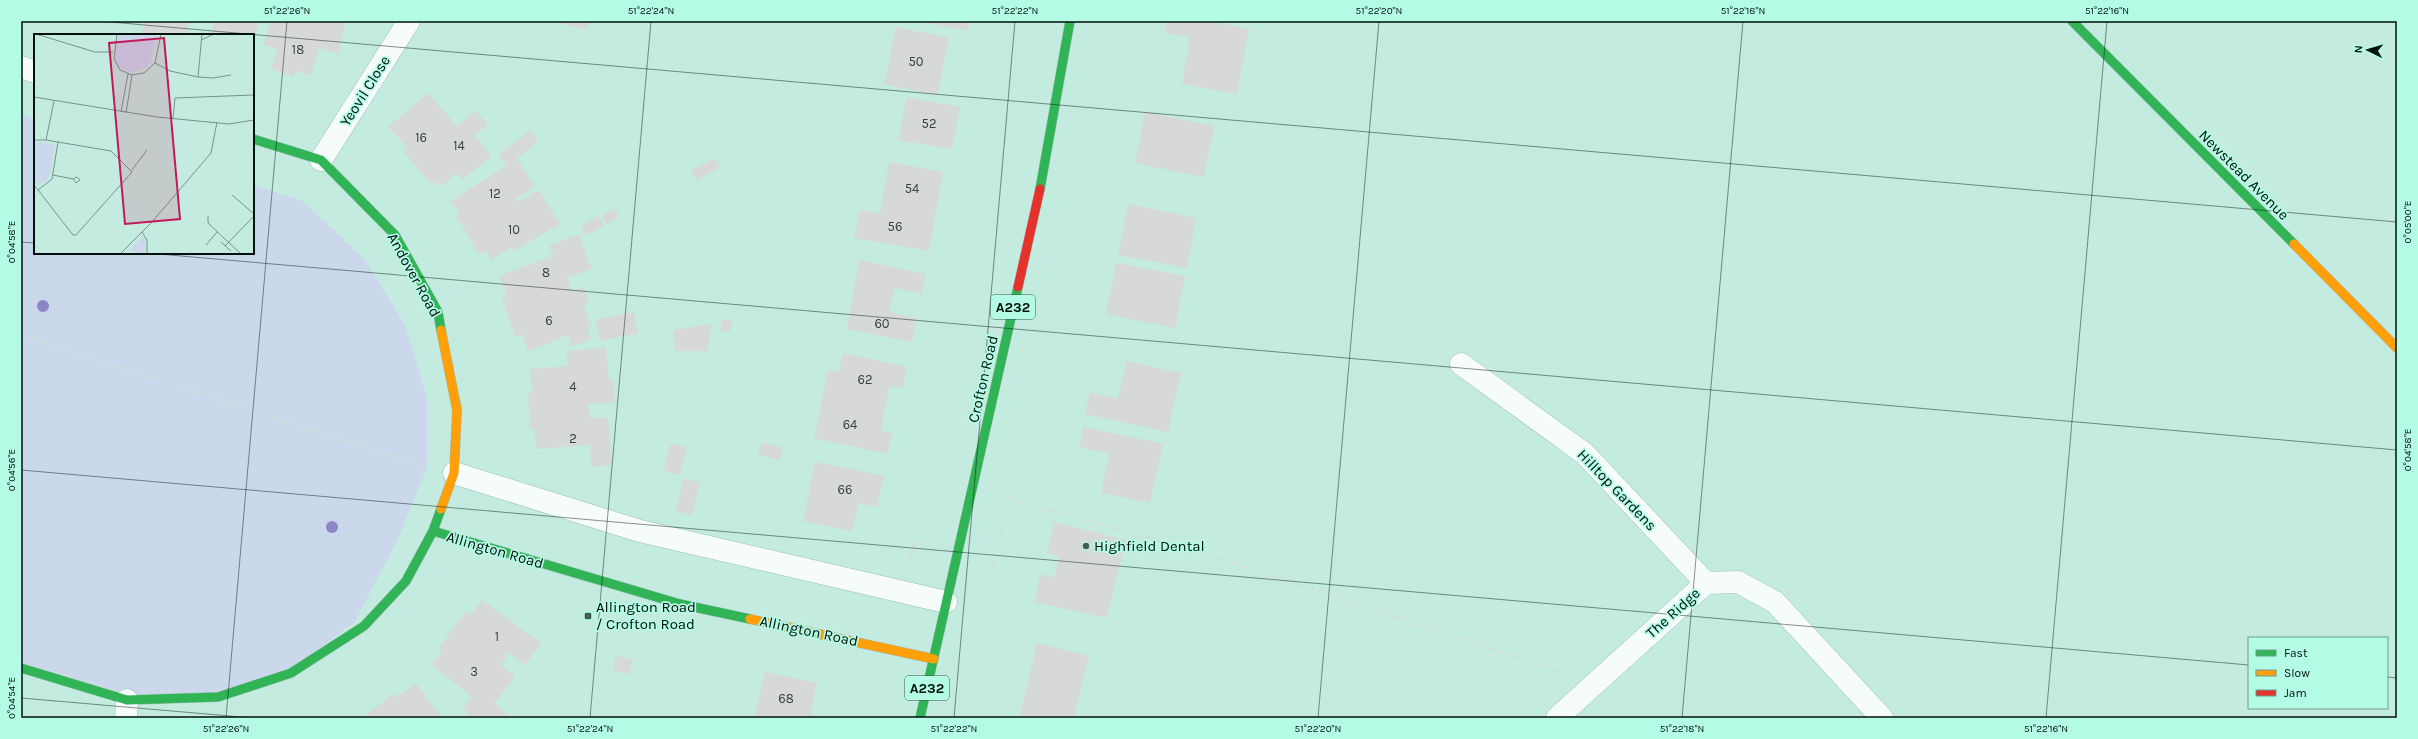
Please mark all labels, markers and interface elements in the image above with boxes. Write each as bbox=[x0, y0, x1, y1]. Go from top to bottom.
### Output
text: 51°22'26"N bbox=[264, 5, 310, 17]
text: 51°22'24"N bbox=[628, 5, 674, 17]
text: 51°22'22"N bbox=[992, 5, 1038, 17]
text: 51°22'20"N bbox=[1356, 5, 1402, 17]
text: 51°22'18"N bbox=[1721, 5, 1765, 17]
text: 51°22'16"N bbox=[2085, 5, 2129, 17]
north arrow bbox=[2348, 30, 2388, 70]
inset map bbox=[34, 34, 254, 254]
house number: 18 bbox=[292, 42, 304, 57]
text: N bbox=[2352, 45, 2365, 54]
street label: Yeovil Close bbox=[336, 52, 394, 130]
house number: 50 bbox=[908, 54, 924, 69]
house number: 52 bbox=[922, 116, 936, 131]
street label: Newstead Avenue bbox=[2195, 126, 2293, 224]
house number: 16 bbox=[415, 130, 427, 145]
house number: 14 bbox=[453, 138, 465, 153]
house number: 54 bbox=[905, 181, 919, 196]
house number: 12 bbox=[489, 186, 501, 201]
text: 0°05'00"E bbox=[2402, 201, 2414, 243]
house number: 56 bbox=[888, 219, 902, 234]
text: 0°04'58"E bbox=[6, 221, 18, 263]
house number: 10 bbox=[508, 222, 520, 237]
street label: Andover Road bbox=[383, 230, 445, 320]
house number: 8 bbox=[542, 265, 550, 280]
road number: A232 bbox=[991, 295, 1035, 319]
house number: 6 bbox=[545, 313, 553, 328]
house number: 60 bbox=[874, 316, 890, 331]
street label: Crofton Road bbox=[964, 334, 1002, 424]
house number: 62 bbox=[858, 372, 872, 387]
house number: 4 bbox=[569, 379, 577, 394]
house number: 64 bbox=[843, 417, 857, 432]
text: 0°04'58"E bbox=[2402, 429, 2414, 471]
house number: 2 bbox=[569, 431, 577, 446]
street label: Hilltop Gardens bbox=[1574, 446, 1660, 534]
text: 0°04'56"E bbox=[6, 449, 18, 491]
house number: 66 bbox=[838, 482, 852, 497]
street label: Allington Road bbox=[444, 528, 546, 572]
place label: Highfield Dental bbox=[1094, 537, 1205, 555]
marker: Highfield Dental bbox=[1081, 541, 1091, 551]
street label: The Ridge bbox=[1642, 584, 1704, 642]
place label: Allington Road / Crofton Road bbox=[596, 598, 696, 633]
marker: Allington Road / Crofton Road bbox=[583, 611, 593, 621]
street label: Allington Road bbox=[758, 612, 860, 650]
house number: 1 bbox=[495, 629, 499, 644]
legend bbox=[2248, 637, 2388, 709]
text: Fast bbox=[2284, 646, 2308, 660]
house number: 3 bbox=[470, 664, 478, 679]
text: Slow bbox=[2284, 666, 2310, 680]
road number: A232 bbox=[905, 676, 949, 700]
text: 0°04'54"E bbox=[6, 677, 18, 719]
text: Jam bbox=[2284, 686, 2307, 700]
house number: 68 bbox=[778, 691, 794, 706]
text: 51°22'26"N bbox=[203, 723, 249, 735]
text: 51°22'24"N bbox=[567, 723, 613, 735]
text: 51°22'22"N bbox=[931, 723, 977, 735]
text: 51°22'20"N bbox=[1295, 723, 1341, 735]
text: 51°22'18"N bbox=[1660, 723, 1704, 735]
text: 51°22'16"N bbox=[2024, 723, 2068, 735]

